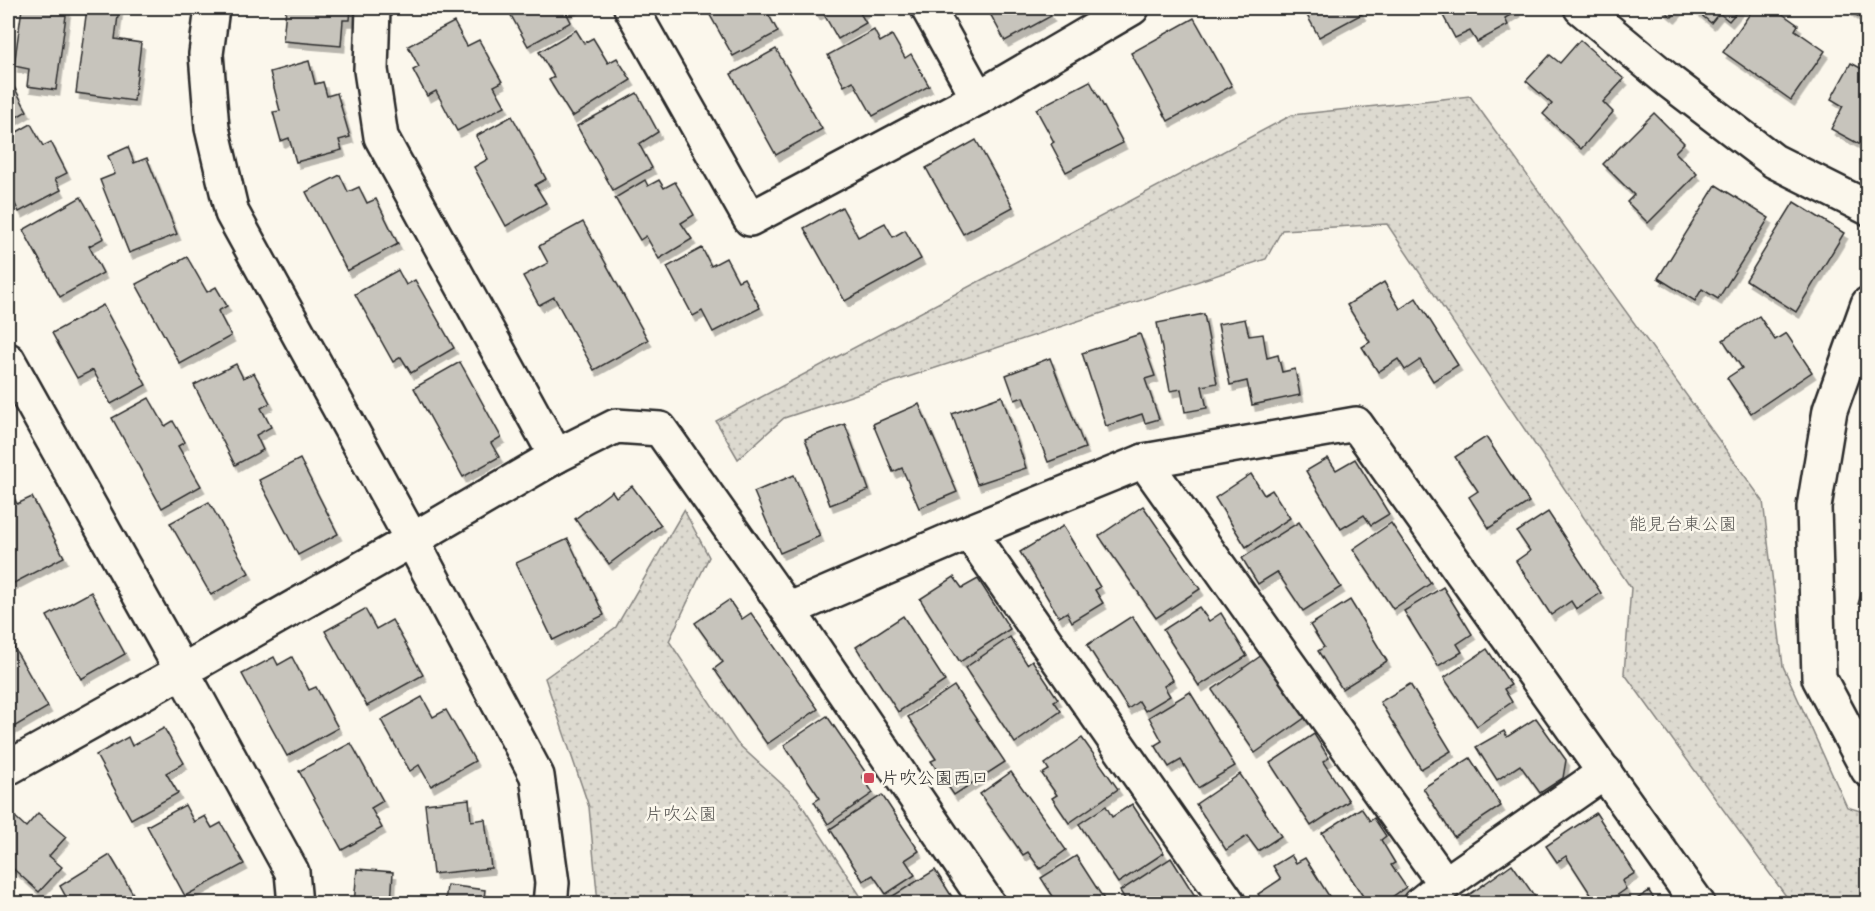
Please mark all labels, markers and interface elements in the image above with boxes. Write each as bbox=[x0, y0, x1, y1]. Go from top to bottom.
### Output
park label: 能見台東公園 bbox=[1629, 514, 1737, 535]
place label: 片吹公園西口 bbox=[881, 768, 989, 789]
marker: 片吹公園西口 bbox=[862, 771, 876, 785]
park label: 片吹公園 bbox=[645, 804, 717, 825]

